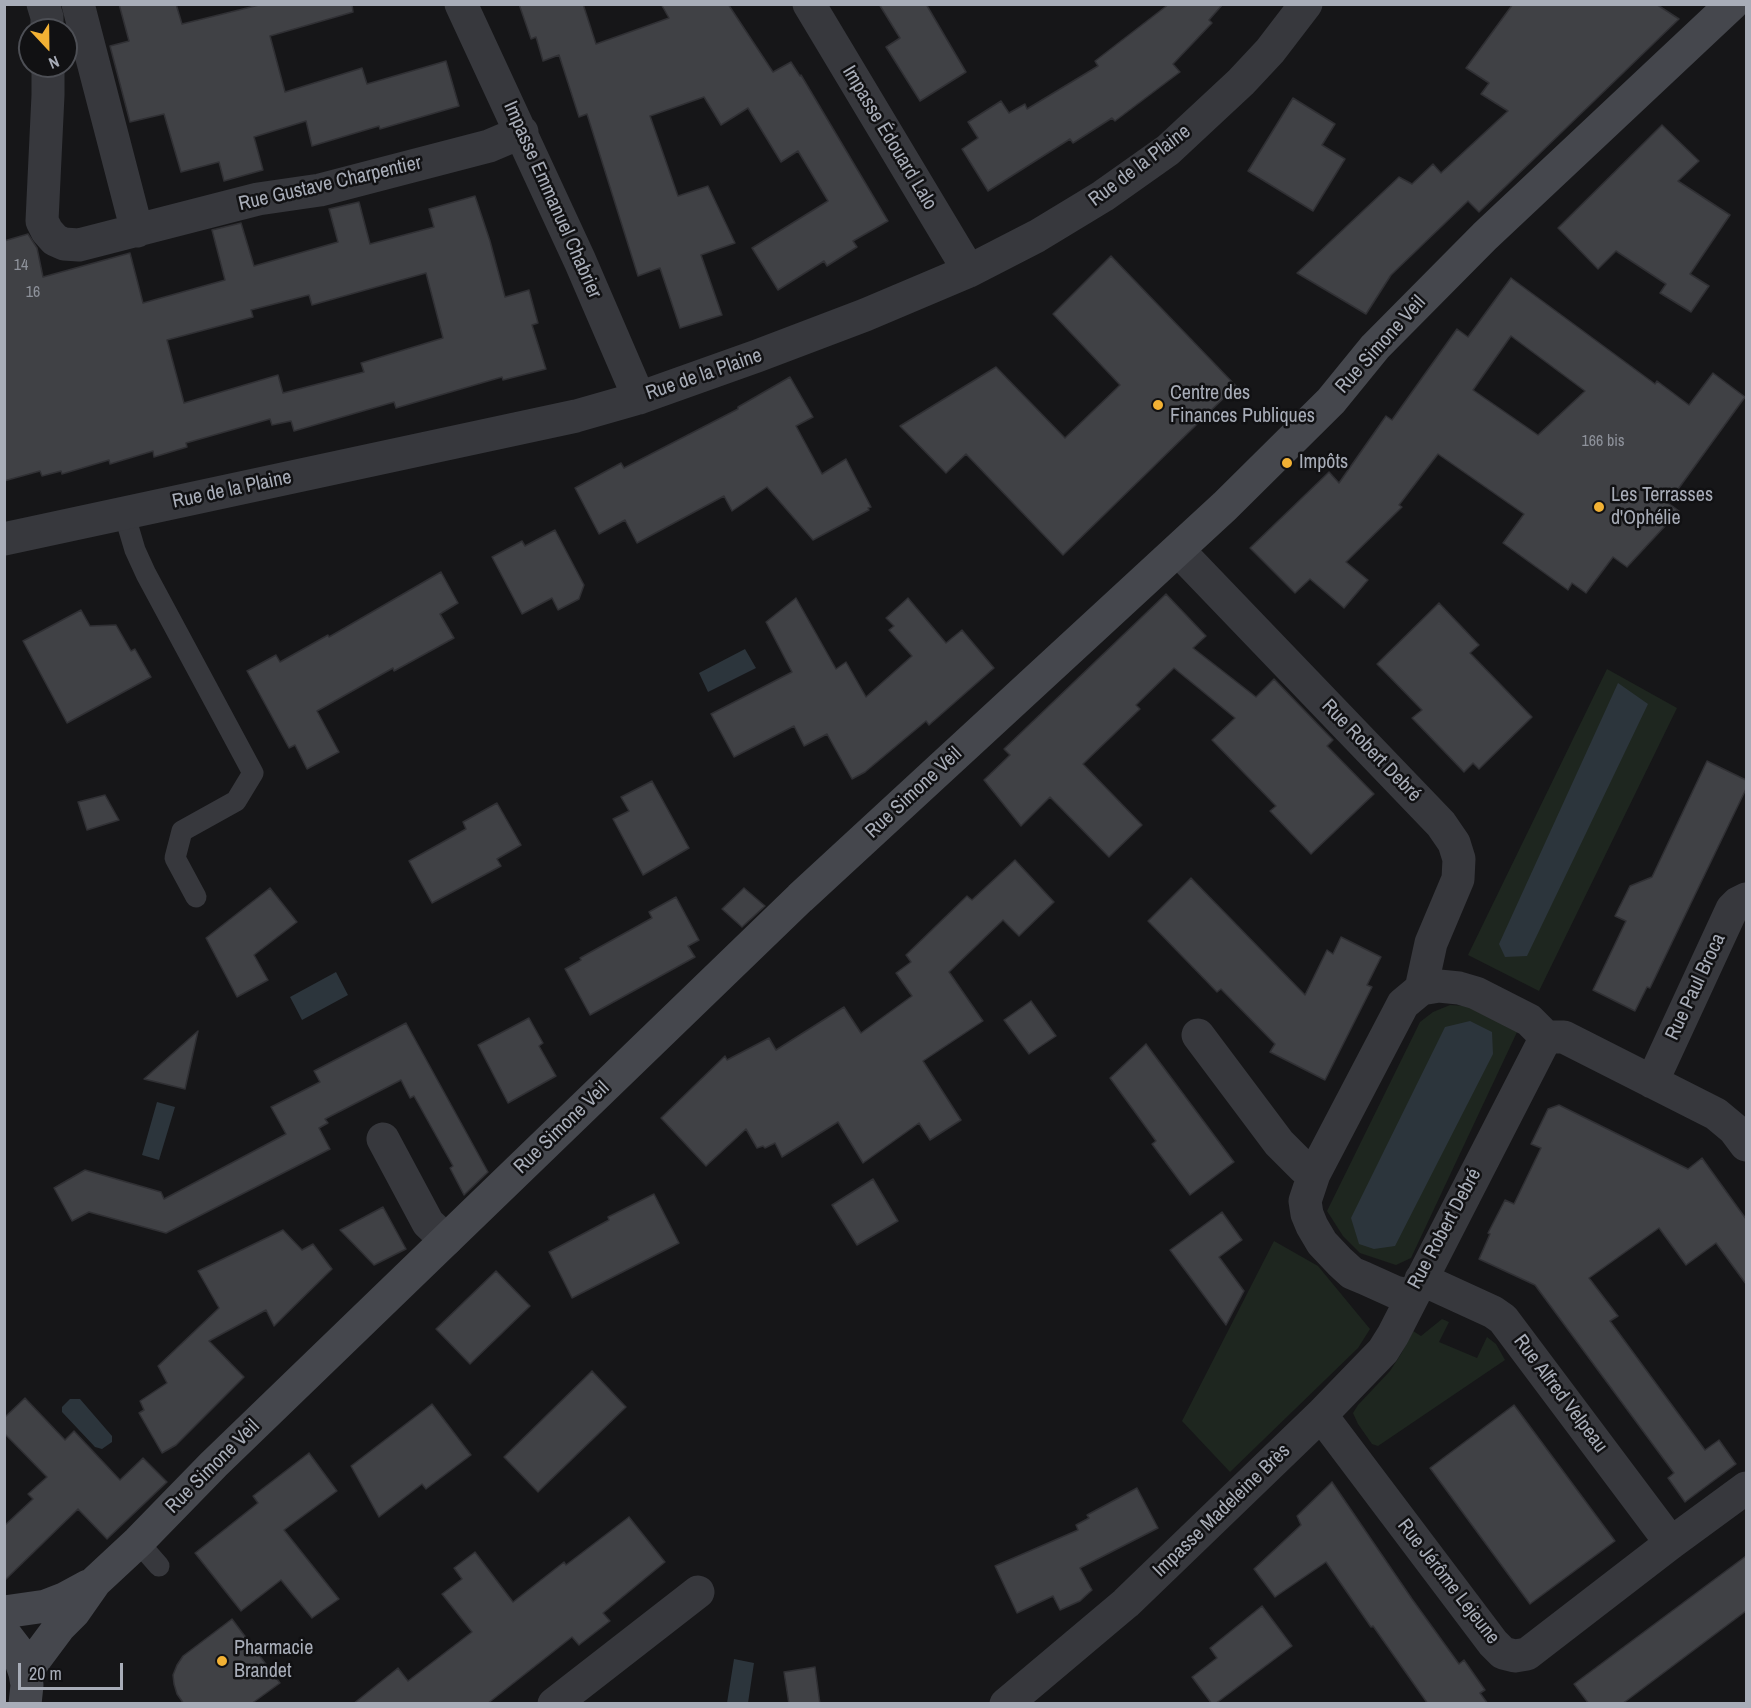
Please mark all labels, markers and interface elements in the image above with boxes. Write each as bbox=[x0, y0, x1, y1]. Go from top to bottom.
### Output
north arrow bbox=[18, 18, 78, 78]
text: N bbox=[45, 51, 63, 75]
street label: Impasse Édouard Lalo bbox=[836, 61, 942, 215]
street label: Impasse Emmanuel Chabrier bbox=[498, 98, 606, 302]
street label: Rue de la Plaine bbox=[1084, 120, 1196, 212]
street label: Rue Gustave Charpentier bbox=[236, 151, 424, 217]
house number: 14 bbox=[14, 256, 28, 276]
house number: 16 bbox=[26, 283, 40, 303]
street label: Rue Simone Veil bbox=[1331, 291, 1431, 399]
street label: Rue de la Plaine bbox=[643, 344, 765, 406]
place label: Centre des Finances Publiques bbox=[1170, 382, 1315, 429]
marker: Centre des Finances Publiques bbox=[1151, 398, 1165, 412]
house number: 166 bis bbox=[1581, 432, 1625, 452]
place label: Impôts bbox=[1299, 451, 1348, 475]
marker: Impôts bbox=[1280, 456, 1294, 470]
street label: Rue de la Plaine bbox=[170, 466, 294, 514]
place label: Les Terrasses d'Ophélie bbox=[1611, 484, 1713, 531]
marker: Les Terrasses d'Ophélie bbox=[1592, 500, 1606, 514]
street label: Rue Robert Debré bbox=[1316, 695, 1426, 807]
street label: Rue Simone Veil bbox=[861, 742, 967, 844]
street label: Rue Paul Broca bbox=[1661, 930, 1731, 1044]
street label: Rue Simone Veil bbox=[509, 1077, 615, 1179]
street label: Rue Robert Debré bbox=[1403, 1165, 1487, 1293]
street label: Rue Alfred Velpeau bbox=[1508, 1330, 1612, 1458]
street label: Rue Simone Veil bbox=[161, 1415, 265, 1519]
street label: Impasse Madeleine Brès bbox=[1148, 1439, 1296, 1583]
street label: Rue Jérôme Lejeune bbox=[1392, 1515, 1504, 1649]
place label: Pharmacie Brandet bbox=[234, 1637, 313, 1684]
scale bar bbox=[21, 1651, 126, 1689]
marker: Pharmacie Brandet bbox=[215, 1654, 229, 1668]
text: 20 m bbox=[29, 1661, 62, 1686]

